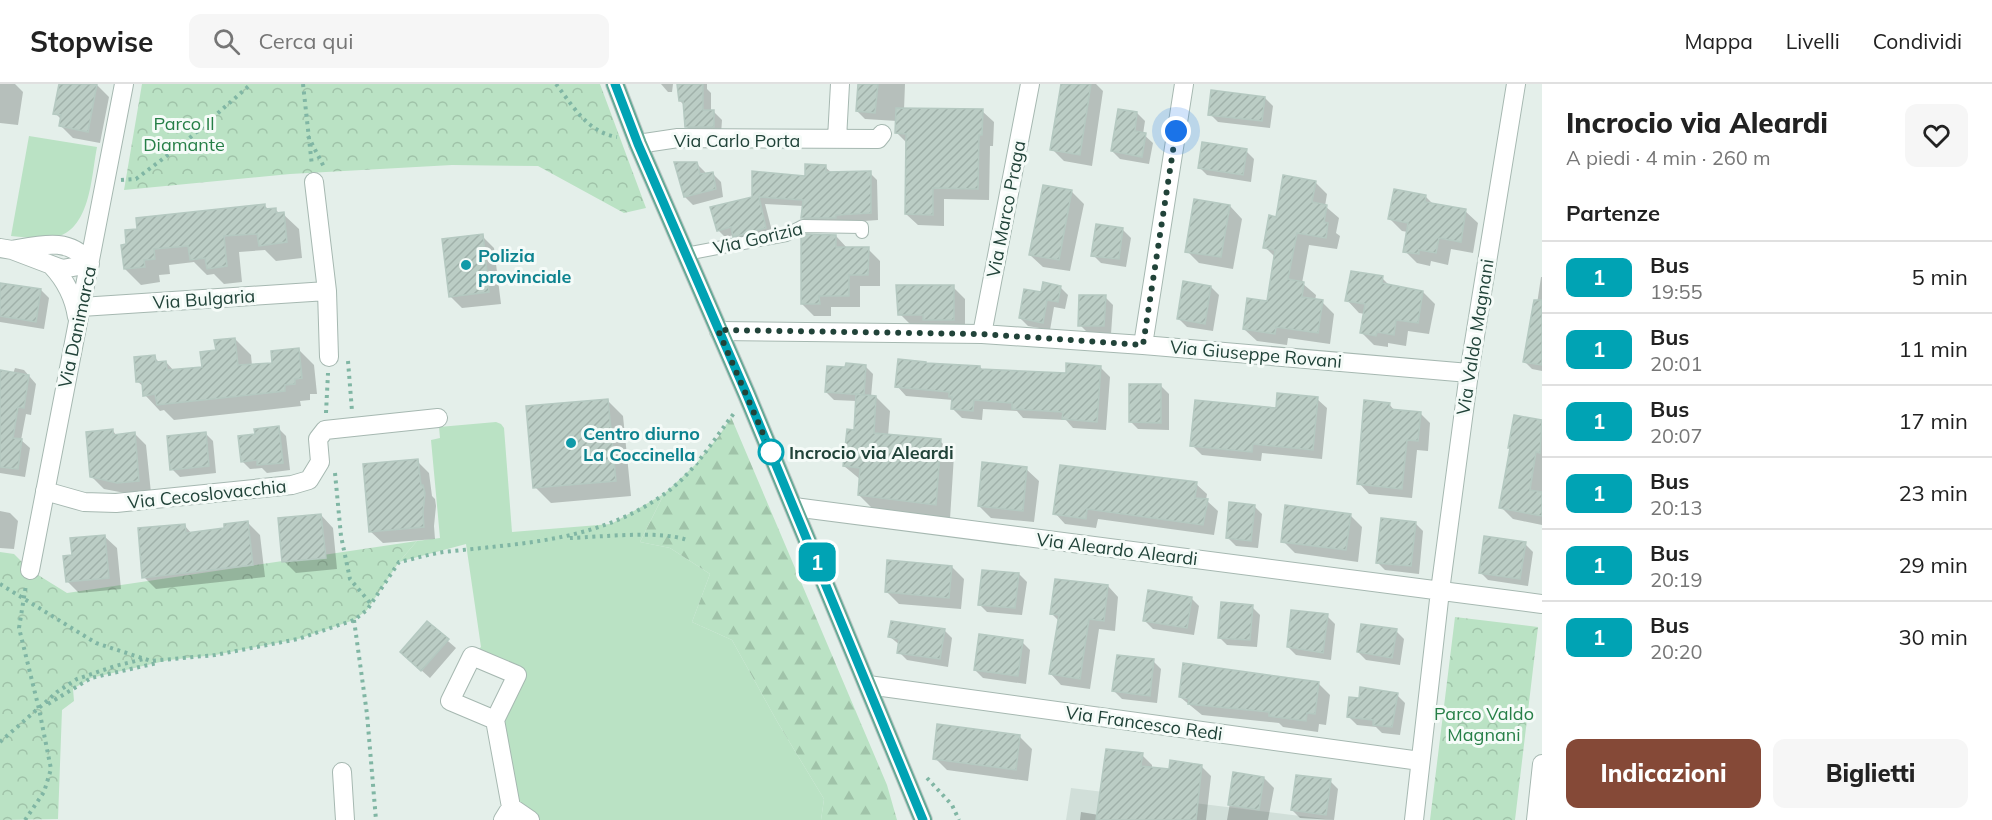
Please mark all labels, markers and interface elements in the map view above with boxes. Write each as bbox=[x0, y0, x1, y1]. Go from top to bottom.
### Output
search box bbox=[189, 14, 609, 68]
text: Stopwise bbox=[30, 24, 153, 59]
icon: search bbox=[210, 25, 243, 58]
text: Cerca qui bbox=[258, 27, 353, 55]
text: Mappa bbox=[1684, 28, 1753, 54]
text: Livelli bbox=[1786, 28, 1840, 54]
text: Condividi bbox=[1873, 28, 1962, 54]
button: heart bbox=[1905, 104, 1968, 167]
text: Incrocio via Aleardi bbox=[1566, 105, 1828, 140]
park label: Parco Il Diamante bbox=[143, 112, 225, 156]
your location bbox=[1161, 116, 1191, 146]
street label: Via Carlo Porta bbox=[674, 129, 800, 152]
street label: Via Marco Praga bbox=[981, 139, 1031, 279]
text: A piedi · 4 min · 260 m bbox=[1566, 145, 1770, 170]
text: Partenze bbox=[1566, 199, 1660, 227]
street label: Via Gorizia bbox=[711, 217, 805, 259]
place label: Polizia provinciale bbox=[478, 244, 572, 288]
text: Bus bbox=[1650, 251, 1689, 279]
street label: Via Valdo Magnani bbox=[1451, 257, 1499, 417]
marker: Polizia provinciale bbox=[459, 258, 473, 272]
text: 5 min bbox=[1912, 263, 1968, 291]
street label: Via Danimarca bbox=[53, 264, 101, 390]
text: 1 bbox=[1593, 264, 1605, 290]
text: 19:55 bbox=[1650, 279, 1703, 304]
street label: Via Bulgaria bbox=[152, 284, 256, 314]
text: Bus bbox=[1650, 323, 1689, 351]
street label: Via Giuseppe Rovani bbox=[1169, 335, 1343, 373]
text: 11 min bbox=[1898, 335, 1968, 363]
text: 1 bbox=[1593, 336, 1605, 362]
text: 20:01 bbox=[1650, 351, 1703, 376]
text: Bus bbox=[1650, 395, 1689, 423]
text: 17 min bbox=[1898, 407, 1968, 435]
text: 1 bbox=[1593, 408, 1605, 434]
place label: Centro diurno La Coccinella bbox=[583, 422, 700, 466]
text: 20:07 bbox=[1650, 423, 1703, 448]
marker: Centro diurno La Coccinella bbox=[564, 436, 578, 450]
marker: Incrocio via Aleardi bbox=[758, 439, 784, 465]
place label: Incrocio via Aleardi bbox=[789, 441, 954, 464]
text: Bus bbox=[1650, 467, 1689, 495]
street label: Via Cecoslovacchia bbox=[126, 474, 288, 514]
text: 23 min bbox=[1898, 479, 1968, 507]
text: 1 bbox=[1593, 480, 1605, 506]
text: 20:13 bbox=[1650, 495, 1703, 520]
street label: Via Aleardo Aleardi bbox=[1035, 528, 1199, 570]
text: Bus bbox=[1650, 539, 1689, 567]
line badge: 1 bbox=[798, 542, 836, 582]
text: 1 bbox=[811, 549, 823, 575]
text: 29 min bbox=[1898, 551, 1968, 579]
text: 1 bbox=[1593, 552, 1605, 578]
text: 20:19 bbox=[1650, 567, 1703, 592]
text: Bus bbox=[1650, 611, 1689, 639]
text: 30 min bbox=[1898, 623, 1968, 651]
text: 1 bbox=[1593, 624, 1605, 650]
text: 20:20 bbox=[1650, 639, 1703, 664]
street label: Via Francesco Redi bbox=[1064, 701, 1224, 745]
park label: Parco Valdo Magnani bbox=[1434, 702, 1534, 746]
button: Indicazioni bbox=[1566, 739, 1761, 808]
button: Biglietti bbox=[1773, 739, 1968, 808]

